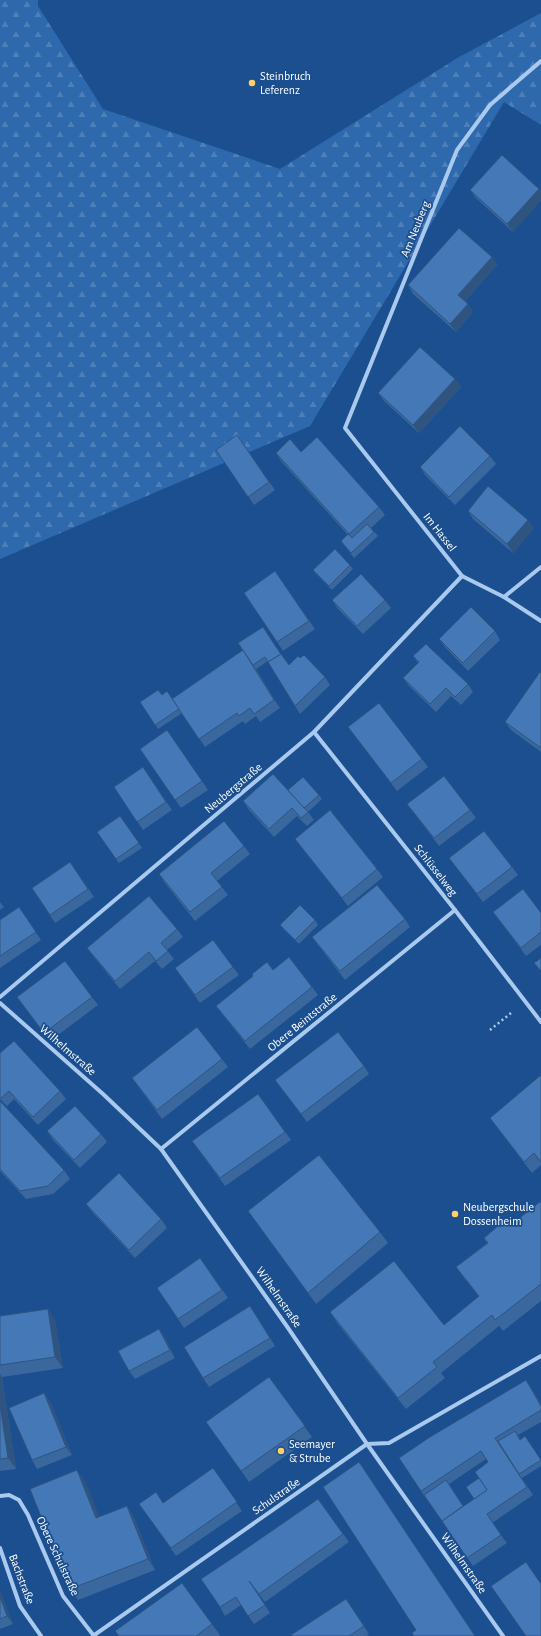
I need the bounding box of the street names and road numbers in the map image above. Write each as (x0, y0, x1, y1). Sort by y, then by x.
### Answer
street label: Am Neuberg (398, 199, 432, 259)
street label: Im Hassel (421, 510, 459, 554)
street label: Neubergstraße (202, 761, 264, 815)
street label: Schlüsselweg (412, 842, 460, 898)
street label: Obere Beintstraße (265, 991, 339, 1053)
street label: Wilhelmstraße (37, 1022, 99, 1078)
street label: Wilhelmstraße (254, 1265, 304, 1329)
street label: Schulstraße (250, 1475, 302, 1517)
street label: Obere Schulstraße (34, 1515, 82, 1597)
street label: Wilhelmstraße (439, 1531, 489, 1595)
street label: Bachstraße (7, 1552, 37, 1606)

